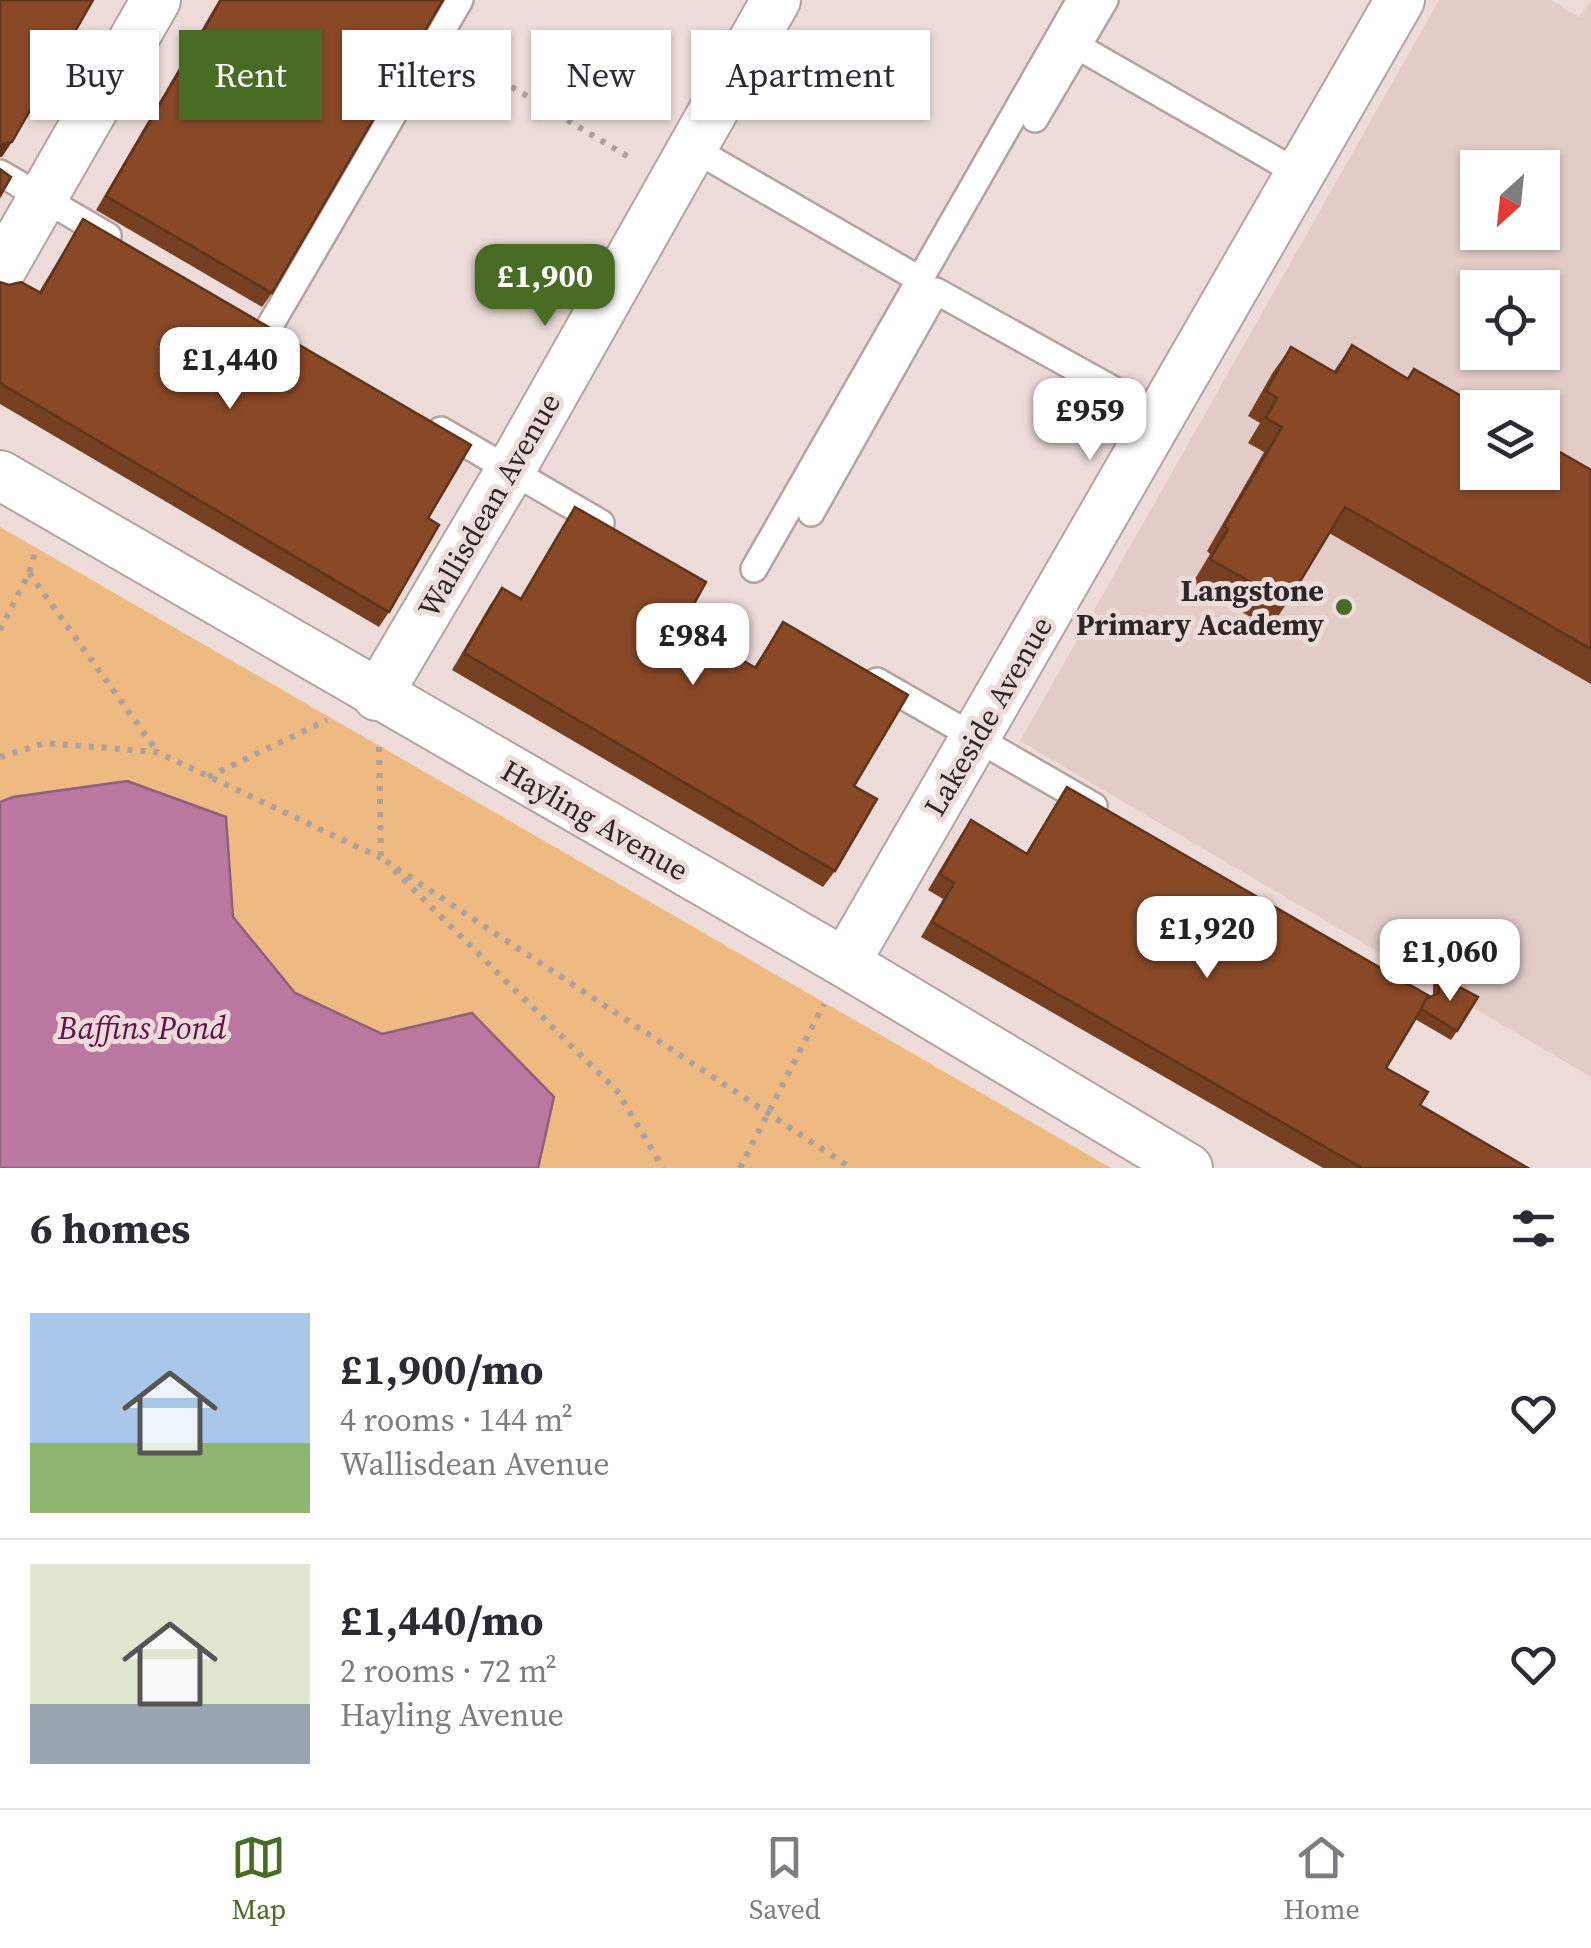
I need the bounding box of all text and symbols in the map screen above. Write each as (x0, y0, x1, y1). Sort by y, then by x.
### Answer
chip: Buy (30, 30, 159, 120)
chip: Rent (179, 30, 322, 120)
chip: Filters (342, 30, 511, 120)
chip: New (531, 30, 671, 120)
chip: Apartment (691, 30, 930, 120)
north arrow (1460, 150, 1560, 250)
map controls (1460, 150, 1560, 490)
pin: £1,900 (464, 244, 626, 329)
text: £1,900 (497, 254, 593, 298)
button: locate (1460, 270, 1560, 370)
pin: £1,440 (149, 327, 311, 412)
text: £1,440 (182, 337, 278, 381)
pin: £959 (1031, 378, 1149, 463)
street label: Wallisdean Avenue (408, 385, 570, 625)
text: £959 (1055, 388, 1125, 432)
button: layers (1460, 390, 1560, 490)
place label: Langstone Primary Academy (1076, 570, 1324, 645)
marker: Langstone Primary Academy (1333, 596, 1355, 618)
pin: £984 (634, 603, 752, 688)
street label: Lakeside Avenue (914, 609, 1062, 823)
text: £984 (658, 613, 728, 657)
street label: Hayling Avenue (494, 750, 696, 890)
pin: £1,920 (1126, 896, 1288, 981)
text: £1,920 (1159, 906, 1255, 950)
pin: £1,060 (1369, 919, 1531, 1004)
text: £1,060 (1402, 929, 1498, 973)
water label: Baffins Pond (57, 1006, 226, 1050)
text: 6 homes (30, 1199, 190, 1257)
icon: filters (1506, 1201, 1561, 1256)
text: £1,900/mo (340, 1340, 543, 1398)
icon: home (110, 1353, 230, 1473)
icon: heart (1506, 1386, 1561, 1441)
text: 4 rooms · 144 m² (340, 1398, 573, 1442)
text: Wallisdean Avenue (340, 1442, 610, 1486)
text: £1,440/mo (340, 1591, 543, 1649)
icon: home (110, 1604, 230, 1724)
icon: heart (1506, 1637, 1561, 1692)
text: 2 rooms · 72 m² (340, 1649, 557, 1693)
text: Hayling Avenue (340, 1693, 564, 1737)
tab: Map (231, 1830, 286, 1928)
tab: Saved (749, 1830, 821, 1928)
tab: Home (1283, 1830, 1360, 1928)

